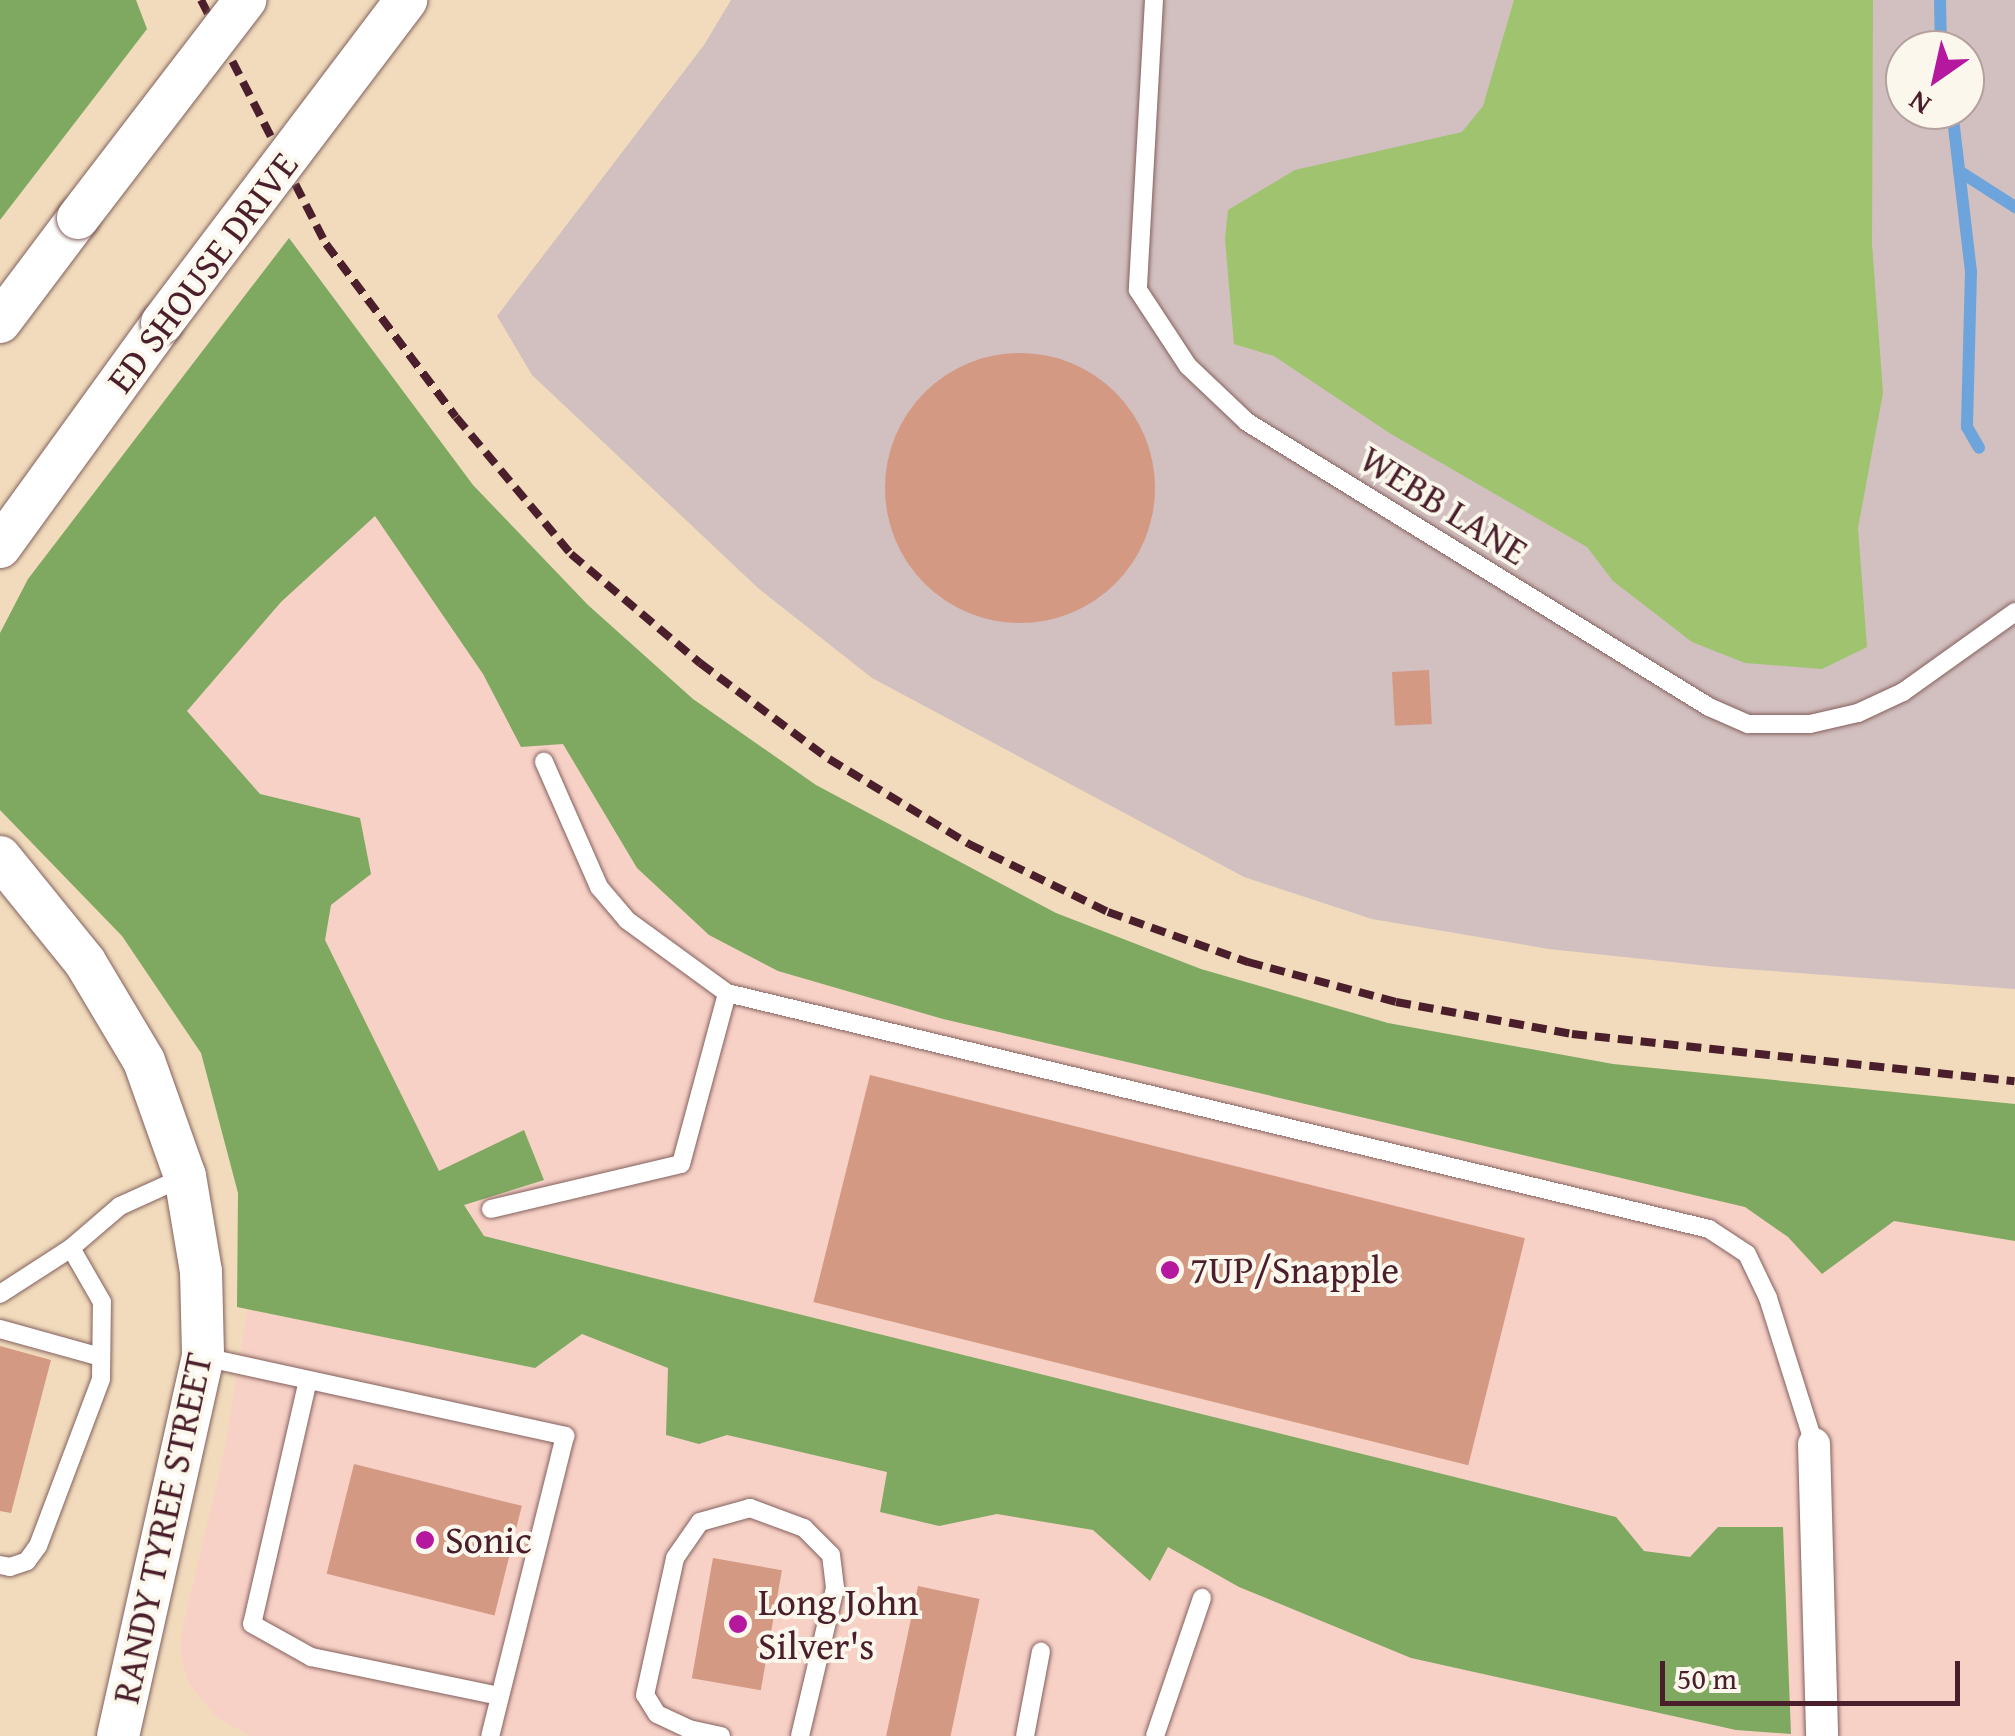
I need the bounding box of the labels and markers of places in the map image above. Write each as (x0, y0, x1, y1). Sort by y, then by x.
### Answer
place label: 7UP/Snapple (1190, 1247, 1399, 1293)
marker: 7UP/Snapple (1159, 1259, 1181, 1281)
place label: Sonic (445, 1517, 532, 1563)
marker: Sonic (414, 1529, 436, 1551)
place label: Long John Silver's (758, 1579, 919, 1668)
marker: Long John Silver's (727, 1613, 749, 1635)

